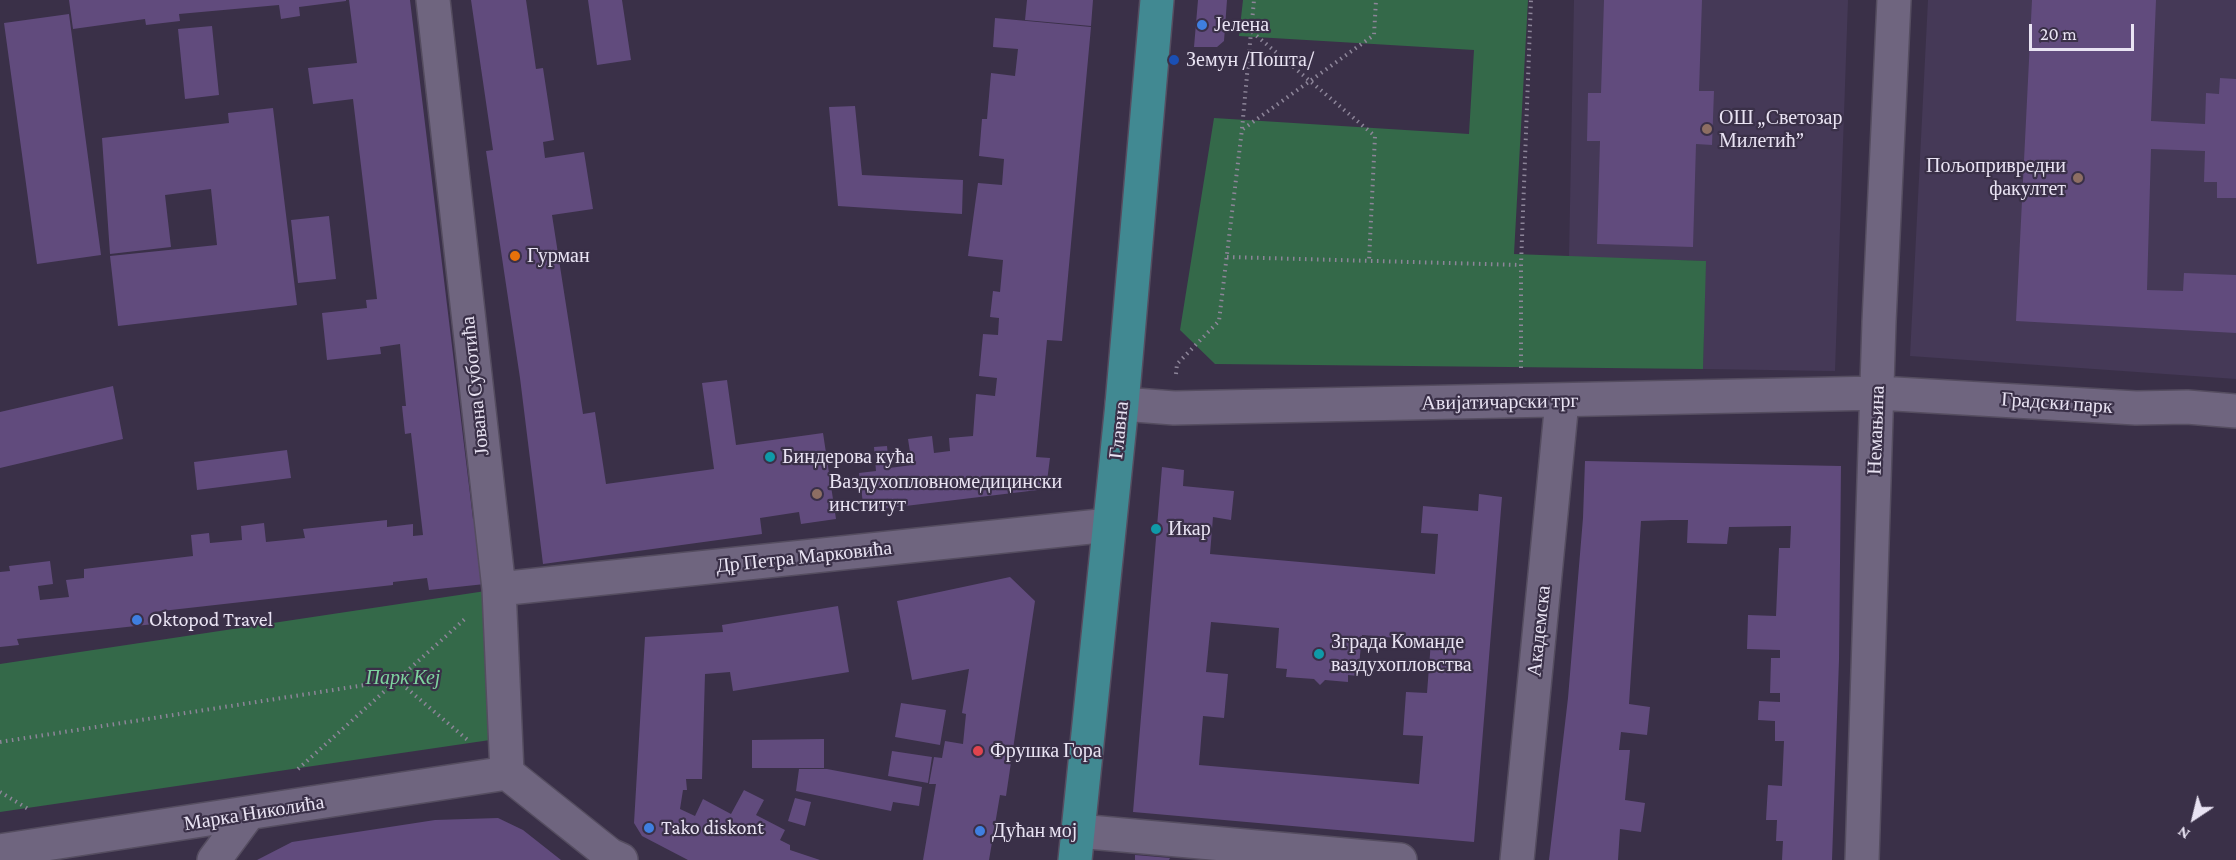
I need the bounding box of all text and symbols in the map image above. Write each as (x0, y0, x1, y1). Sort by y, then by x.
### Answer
scale bar (2032, 12, 2137, 50)
place label: Јелена (1214, 13, 1269, 37)
marker: Јелена (1195, 18, 1209, 32)
text: 20 m (2040, 24, 2077, 44)
place label: Земун /Пошта/ (1186, 48, 1314, 72)
marker: Земун /Пошта/ (1167, 53, 1181, 67)
place label: ОШ „Светозар Милетић” (1719, 106, 1842, 153)
marker: ОШ „Светозар Милетић” (1700, 122, 1714, 136)
place label: Пољопривредни факултет (1926, 154, 2066, 201)
marker: Пољопривредни факултет (2071, 171, 2085, 185)
place label: Гурман (527, 244, 590, 268)
marker: Гурман (508, 249, 522, 263)
street label: Јована Суботића (456, 315, 494, 457)
street label: Немањина (1862, 385, 1890, 475)
street label: Градски парк (2000, 387, 2114, 419)
street label: Авијатичарски трг (1421, 389, 1579, 415)
street label: Главна (1104, 400, 1134, 460)
place label: Биндерова кућа (782, 445, 914, 469)
marker: Биндерова кућа (763, 450, 777, 464)
place label: Ваздухопловномедицински институт (829, 470, 1062, 517)
marker: Ваздухопловномедицински институт (810, 487, 824, 501)
place label: Икар (1168, 517, 1211, 541)
marker: Икар (1149, 522, 1163, 536)
street label: Др Петра Марковића (715, 536, 893, 578)
street label: Академска (1522, 584, 1556, 678)
place label: Oktopod Travel (149, 608, 273, 632)
marker: Oktopod Travel (130, 613, 144, 627)
place label: Зграда Команде ваздухопловства (1331, 630, 1472, 677)
marker: Зграда Команде ваздухопловства (1312, 647, 1326, 661)
park label: Парк Кеј (366, 666, 440, 690)
place label: Фрушка Гора (990, 739, 1102, 763)
marker: Фрушка Гора (971, 744, 985, 758)
north arrow (2164, 788, 2224, 848)
street label: Марка Николића (182, 790, 326, 836)
place label: Tako diskont (661, 816, 764, 840)
place label: Дућан мој (992, 819, 1077, 843)
marker: Tako diskont (642, 821, 656, 835)
text: N (2174, 823, 2193, 843)
marker: Дућан мој (973, 824, 987, 838)

